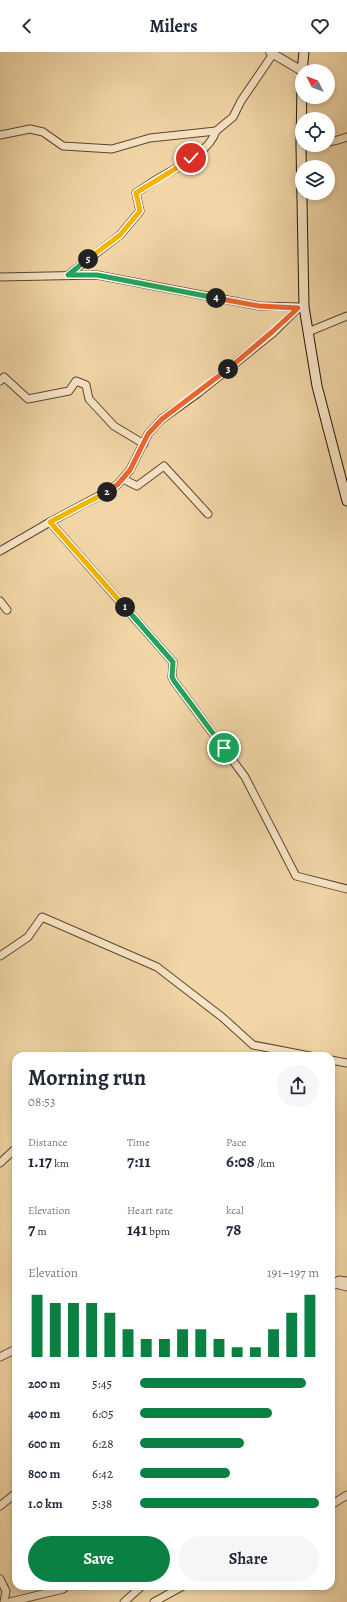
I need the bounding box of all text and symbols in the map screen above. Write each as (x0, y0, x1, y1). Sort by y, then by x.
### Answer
text: Milers (149, 14, 198, 38)
icon: back (16, 15, 38, 37)
icon: heart (309, 15, 331, 37)
north arrow (295, 64, 335, 104)
map controls (295, 64, 335, 200)
button: locate (295, 112, 335, 152)
pin (174, 141, 208, 175)
icon: check (180, 147, 202, 169)
button: layers (295, 160, 335, 200)
pin: 5 (78, 249, 98, 269)
text: 5 (86, 251, 90, 266)
pin: 4 (206, 288, 226, 308)
text: 4 (213, 290, 219, 305)
pin: 3 (218, 359, 238, 379)
text: 3 (226, 361, 230, 376)
pin: 2 (97, 482, 117, 502)
text: 2 (104, 484, 110, 499)
pin: 1 (115, 597, 135, 617)
text: 1 (123, 599, 127, 614)
pin (207, 731, 241, 765)
icon: arrive (213, 737, 235, 759)
text: Morning run (28, 1063, 146, 1093)
button: share (277, 1065, 319, 1107)
text: 08:53 (28, 1093, 55, 1110)
text: Distance (28, 1135, 67, 1150)
text: Time (127, 1135, 150, 1150)
text: Pace (226, 1135, 246, 1150)
text: 1.17 (28, 1150, 52, 1173)
text: 7:11 (127, 1150, 150, 1173)
text: 6:08 (226, 1150, 255, 1173)
text: km (52, 1156, 69, 1171)
text: /km (255, 1156, 275, 1171)
text: Elevation (28, 1203, 70, 1218)
text: Heart rate (127, 1203, 173, 1218)
text: kcal (226, 1203, 244, 1218)
text: 7 (28, 1218, 35, 1241)
text: 141 (127, 1218, 147, 1241)
text: 78 (226, 1218, 241, 1241)
text: m (35, 1224, 47, 1239)
text: bpm (147, 1224, 170, 1239)
text: Elevation (28, 1264, 78, 1281)
text: 191–197 m (267, 1264, 319, 1281)
text: 200 m (28, 1375, 61, 1392)
text: 5:45 (92, 1375, 112, 1392)
text: 400 m (28, 1405, 60, 1422)
text: 6:05 (92, 1405, 114, 1422)
text: 600 m (28, 1435, 60, 1452)
text: 6:28 (92, 1435, 114, 1452)
text: 800 m (28, 1465, 60, 1482)
text: 6:42 (92, 1465, 113, 1482)
text: 1.0 km (28, 1495, 63, 1512)
text: 5:38 (92, 1495, 112, 1512)
button: Save (28, 1536, 170, 1582)
button: Share (178, 1536, 319, 1582)

